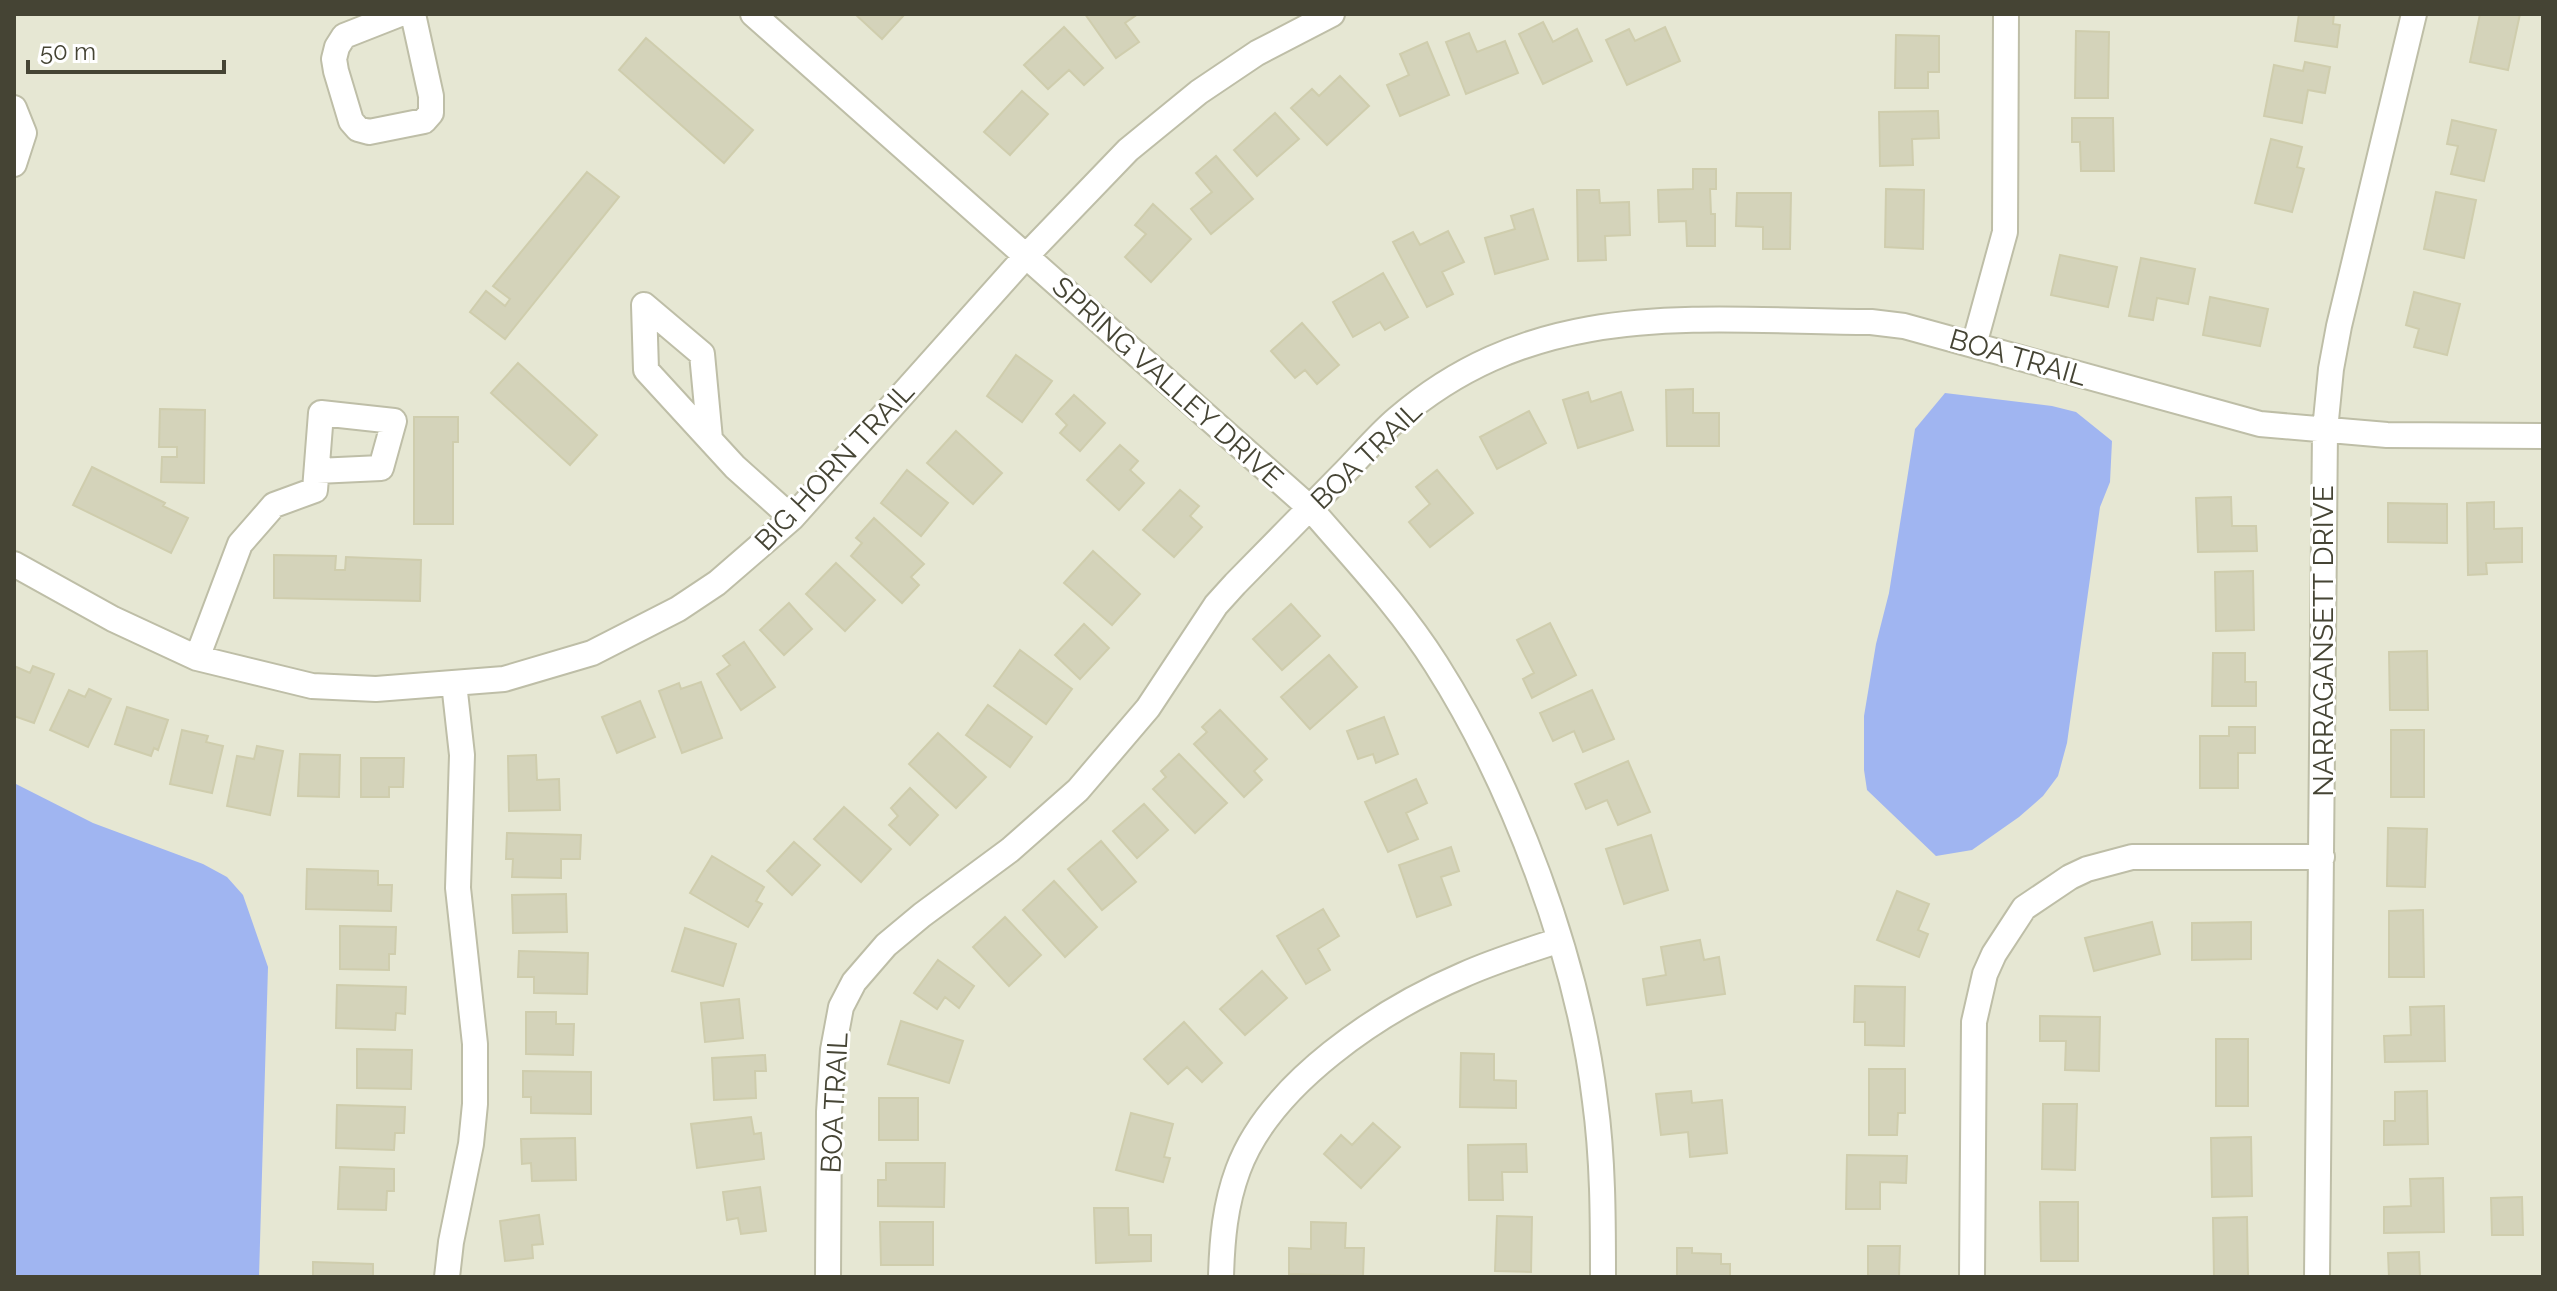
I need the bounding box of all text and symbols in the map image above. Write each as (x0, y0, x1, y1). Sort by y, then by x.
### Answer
scale bar (28, 24, 224, 74)
text: 50 m (40, 37, 96, 66)
street label: SPRING VALLEY DRIVE (1045, 270, 1290, 495)
street label: BOA TRAIL (1946, 322, 2090, 393)
street label: BIG HORN TRAIL (748, 375, 921, 557)
street label: BOA TRAIL (1304, 395, 1428, 516)
street label: NARRAGANSETT DRIVE (2307, 485, 2340, 797)
street label: BOA TRAIL (814, 1032, 855, 1174)

